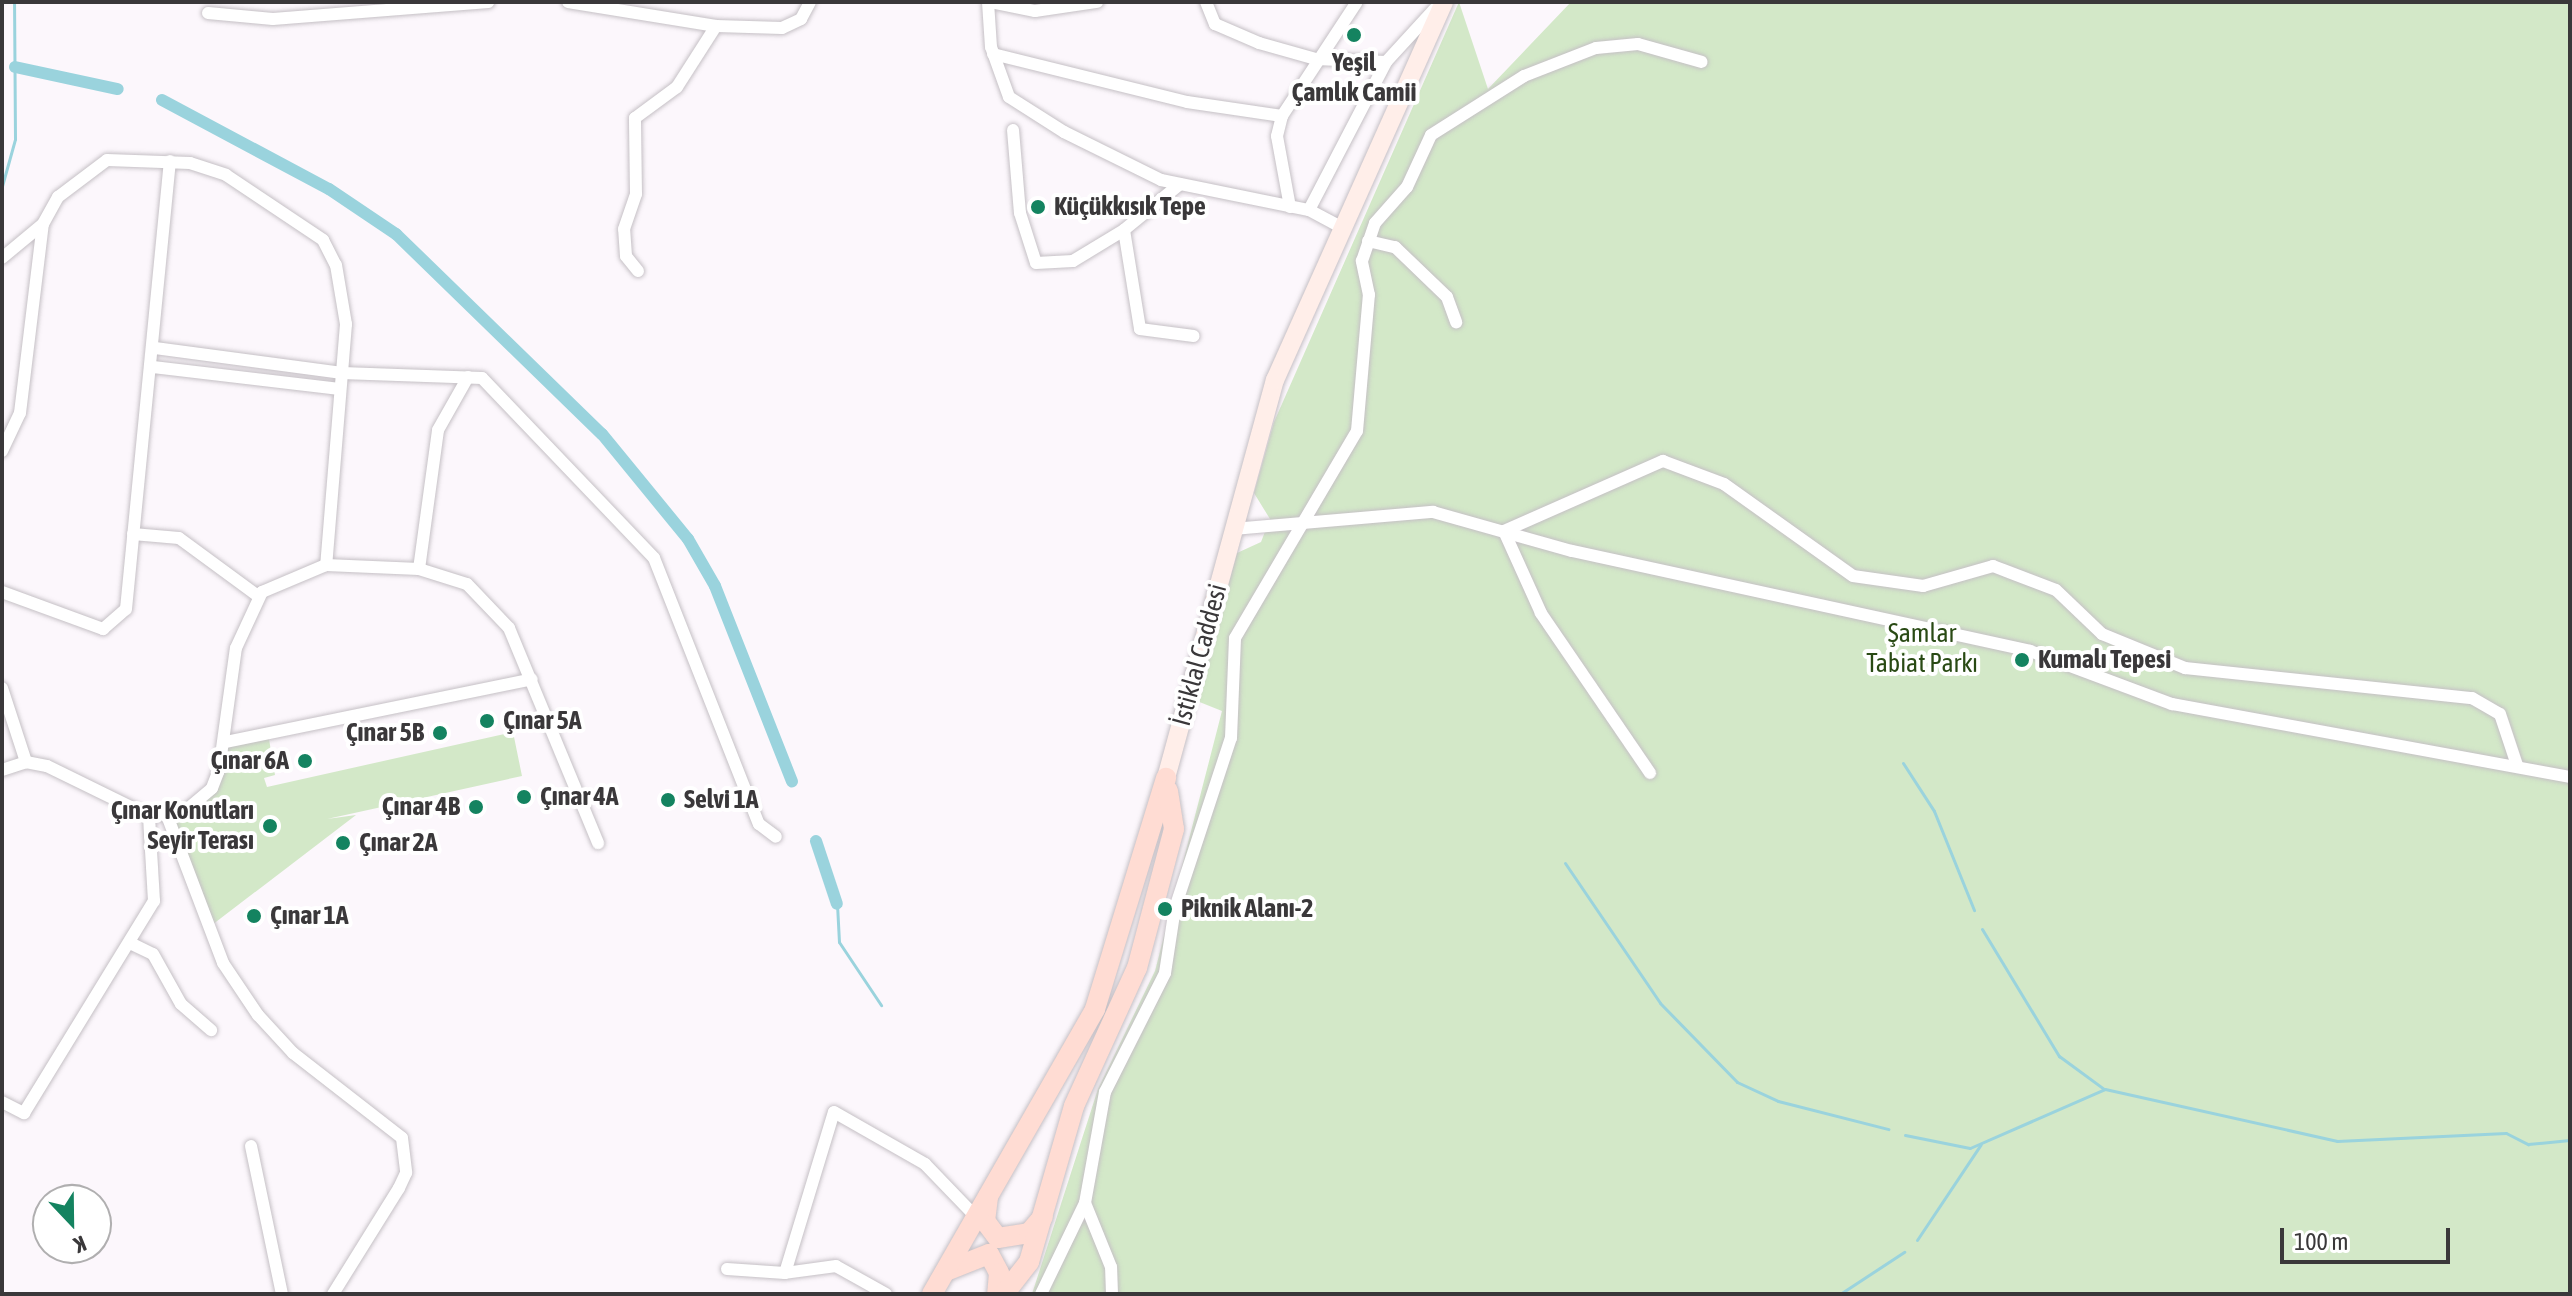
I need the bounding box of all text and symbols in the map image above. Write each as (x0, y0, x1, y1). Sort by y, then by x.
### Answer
marker: Yeşil Çamlık Camii (1345, 26, 1363, 44)
place label: Yeşil Çamlık Camii (1292, 47, 1416, 108)
place label: Küçükkısık Tepe (1054, 191, 1206, 223)
marker: Küçükkısık Tepe (1029, 198, 1047, 216)
street label: İstiklal Caddesi (1166, 581, 1234, 729)
park label: Şamlar Tabiat Parkı (1866, 618, 1978, 680)
place label: Kumalı Tepesi (2038, 644, 2171, 676)
marker: Kumalı Tepesi (2013, 651, 2031, 669)
place label: Çınar 5A (503, 705, 582, 737)
marker: Çınar 5A (478, 712, 496, 730)
place label: Çınar 5B (346, 717, 424, 749)
marker: Çınar 5B (431, 724, 449, 742)
place label: Çınar 6A (210, 745, 289, 777)
marker: Çınar 6A (296, 752, 314, 770)
place label: Çınar 4A (540, 781, 619, 813)
place label: Selvi 1A (684, 784, 759, 816)
marker: Çınar 4A (515, 788, 533, 806)
place label: Çınar 4B (382, 791, 460, 823)
marker: Selvi 1A (659, 791, 677, 809)
place label: Çınar Konutları Seyir Terası (111, 795, 254, 856)
marker: Çınar 4B (467, 798, 485, 816)
marker: Çınar Konutları Seyir Terası (261, 817, 279, 835)
place label: Çınar 2A (359, 827, 438, 859)
marker: Çınar 2A (334, 834, 352, 852)
place label: Piknik Alanı-2 (1181, 893, 1314, 925)
place label: Çınar 1A (270, 900, 349, 932)
marker: Piknik Alanı-2 (1156, 900, 1174, 918)
marker: Çınar 1A (245, 907, 263, 925)
north arrow (32, 1184, 112, 1264)
scale bar (2284, 1212, 2454, 1262)
text: 100 m (2294, 1228, 2348, 1255)
text: K (70, 1230, 90, 1258)

